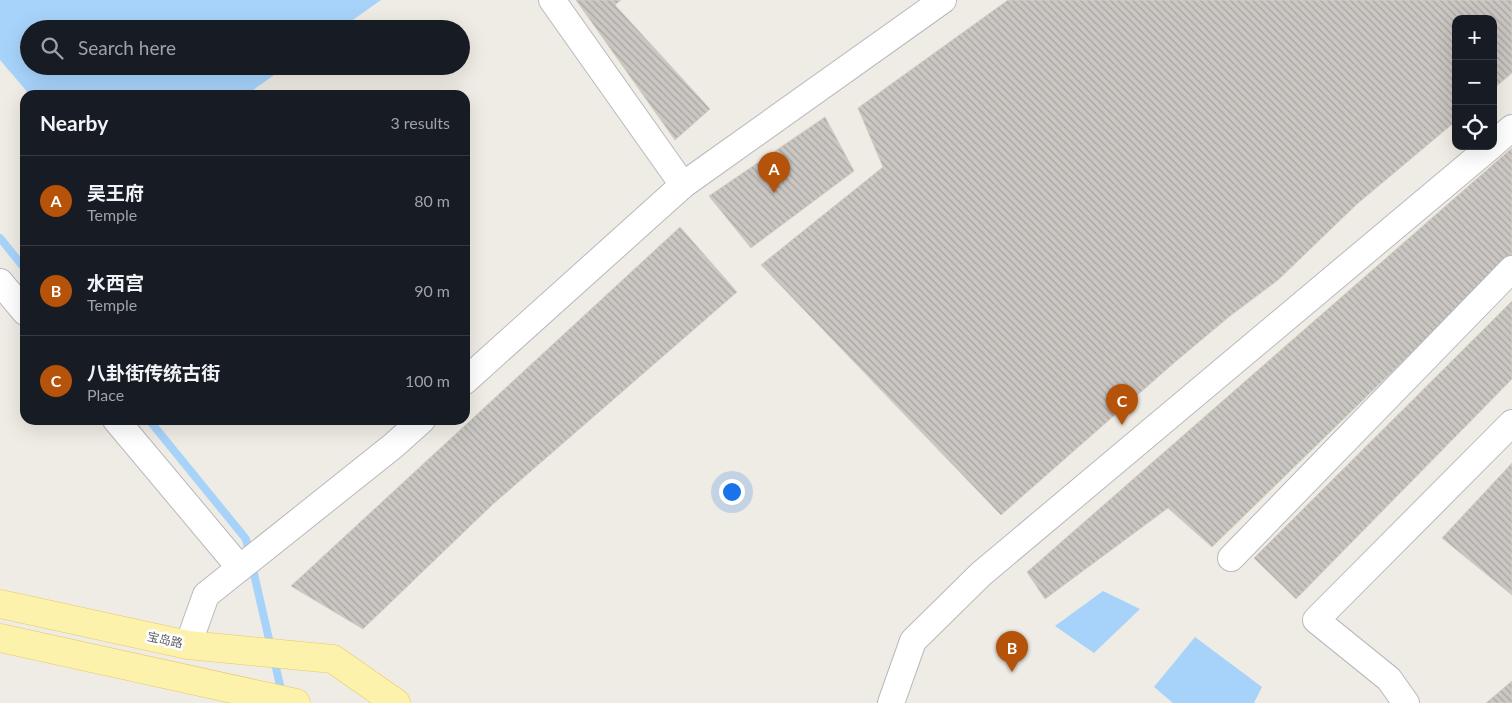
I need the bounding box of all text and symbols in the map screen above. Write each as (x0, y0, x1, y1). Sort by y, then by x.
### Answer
map controls (1452, 15, 1497, 150)
button: + (1452, 15, 1497, 60)
search box (20, 20, 470, 75)
icon: search (38, 34, 66, 62)
text: Search here (78, 36, 176, 59)
button: − (1452, 60, 1497, 105)
button: locate (1452, 105, 1497, 150)
text: Nearby (40, 110, 108, 135)
text: 3 results (390, 113, 450, 132)
pin: A (758, 152, 790, 193)
text: 吴王府 (87, 181, 144, 204)
text: A (50, 191, 62, 210)
text: 80 m (414, 191, 450, 210)
text: Temple (87, 205, 137, 224)
text: 水西宫 (87, 271, 144, 294)
text: B (51, 281, 61, 300)
text: 90 m (414, 281, 450, 300)
text: Temple (87, 295, 137, 314)
text: 八卦街传统古街 (87, 361, 220, 384)
text: C (51, 371, 61, 390)
text: 100 m (405, 371, 450, 390)
pin: C (1106, 384, 1138, 425)
text: Place (87, 385, 124, 404)
your location (719, 479, 745, 505)
street label: 宝岛路 (146, 628, 184, 651)
pin: B (996, 631, 1028, 672)

